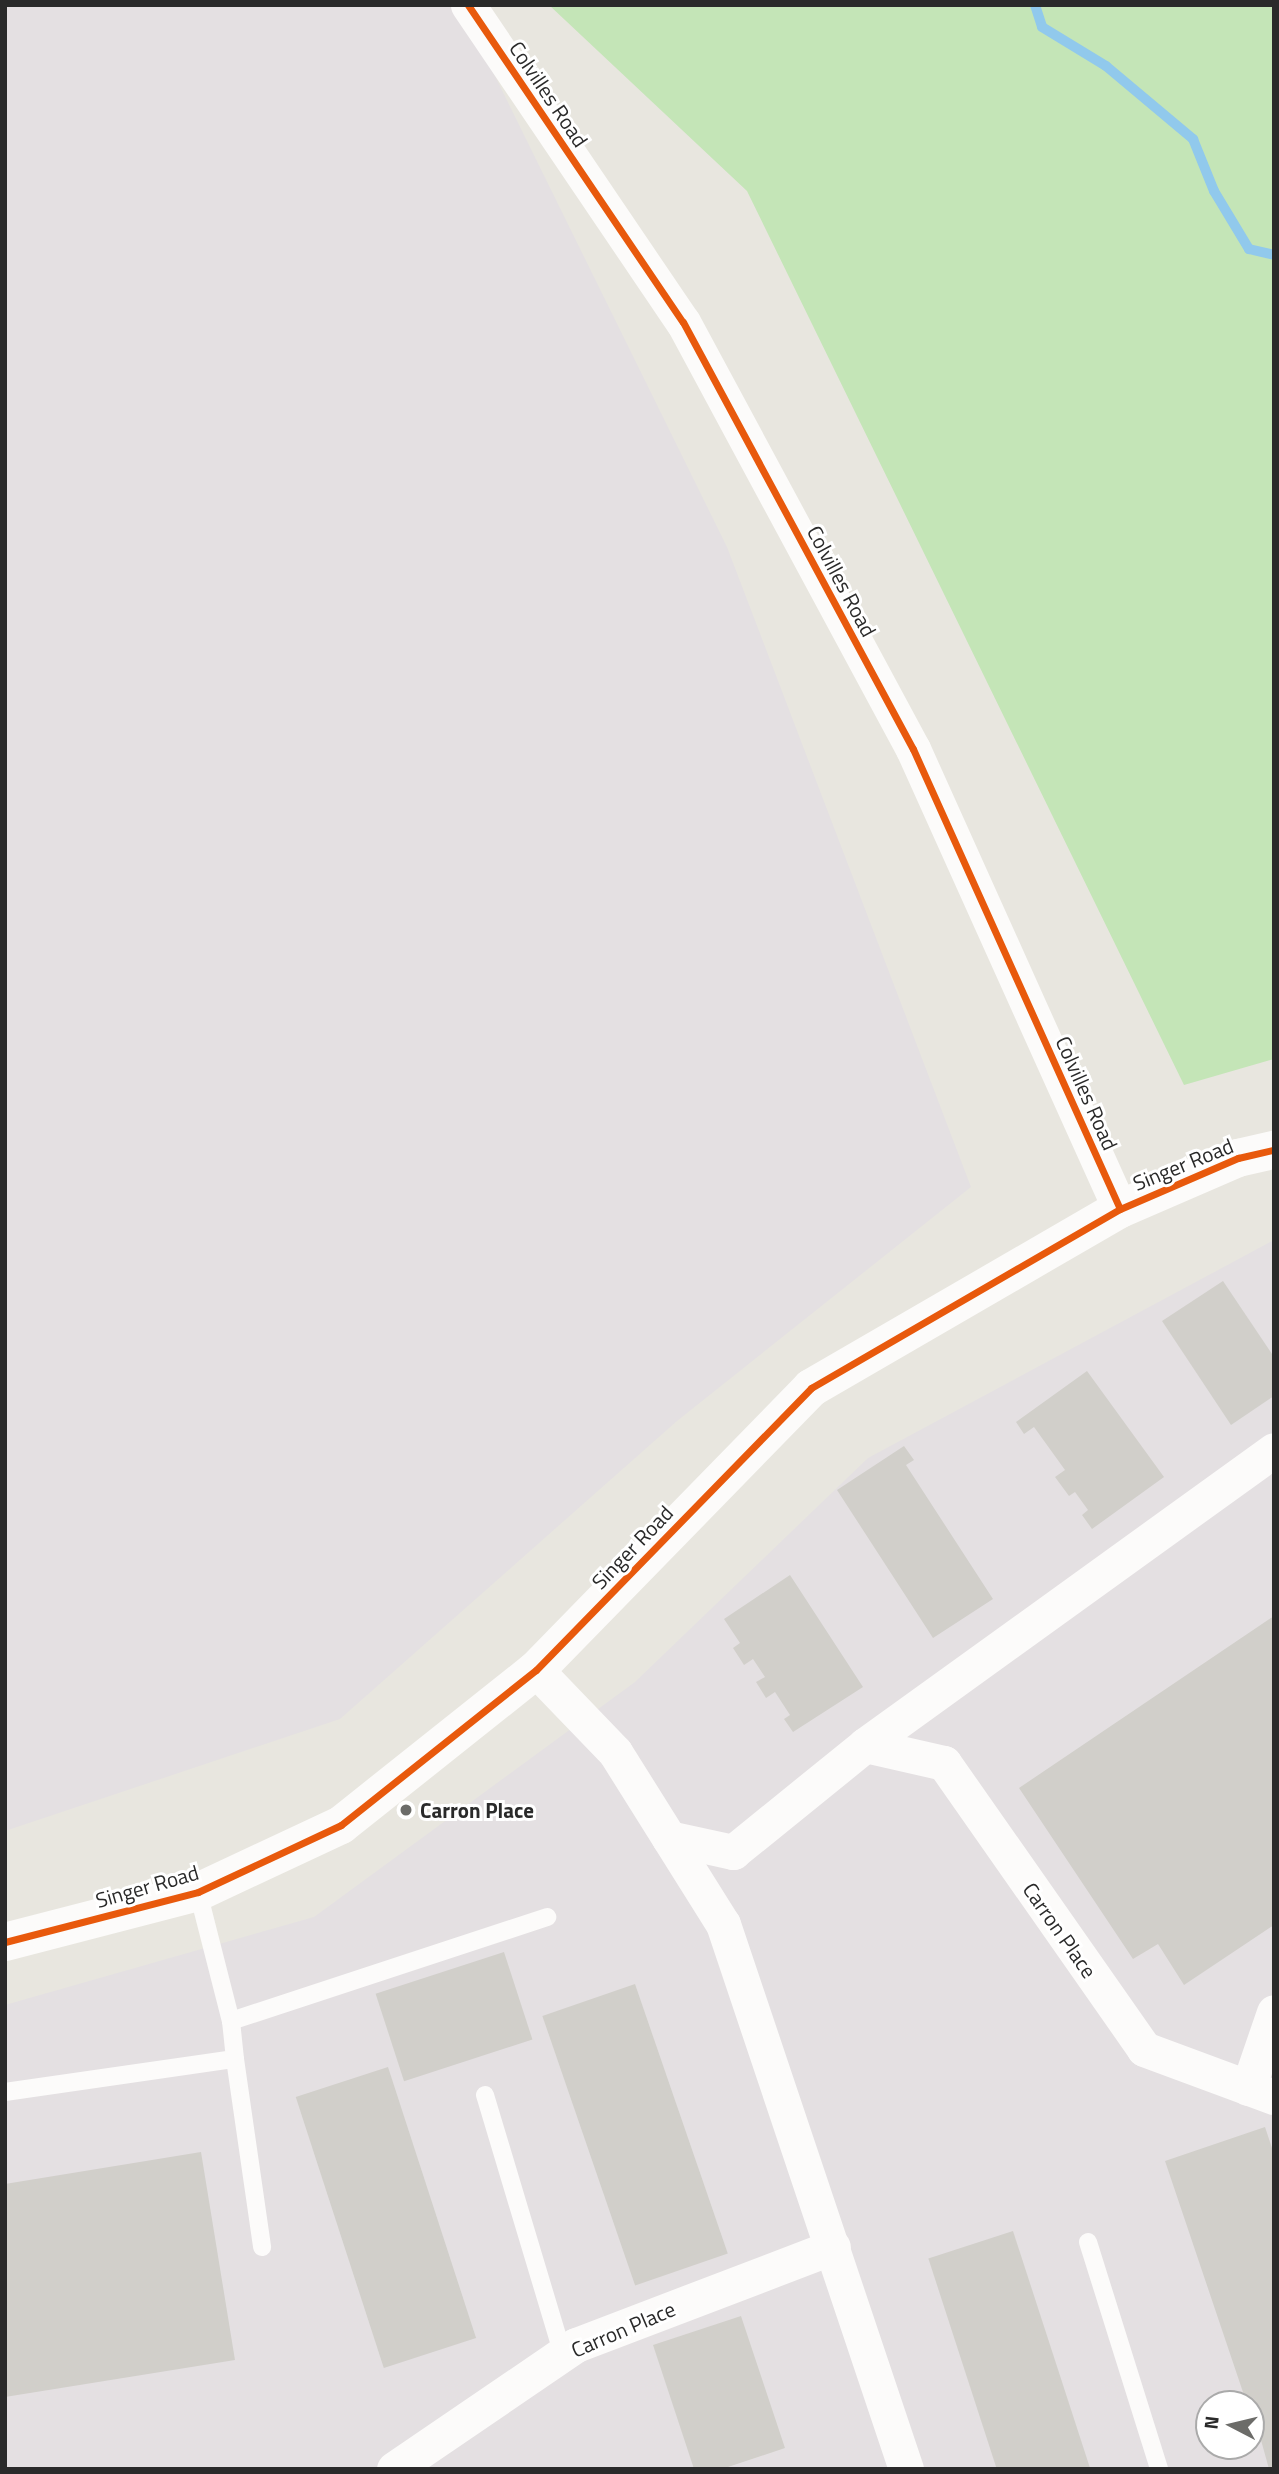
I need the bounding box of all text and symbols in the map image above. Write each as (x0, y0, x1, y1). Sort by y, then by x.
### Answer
street label: Colvilles Road (504, 36, 594, 152)
street label: Colvilles Road (802, 521, 882, 641)
street label: Colvilles Road (1051, 1032, 1123, 1154)
street label: Singer Road (1129, 1132, 1237, 1196)
street label: Singer Road (586, 1500, 678, 1594)
place label: Carron Place (420, 1797, 534, 1823)
marker: Carron Place (398, 1802, 414, 1818)
street label: Singer Road (93, 1859, 201, 1913)
street label: Carron Place (1018, 1877, 1102, 1983)
street label: Carron Place (567, 2296, 679, 2362)
north arrow (1195, 2390, 1265, 2460)
text: N (1195, 2414, 1226, 2431)

